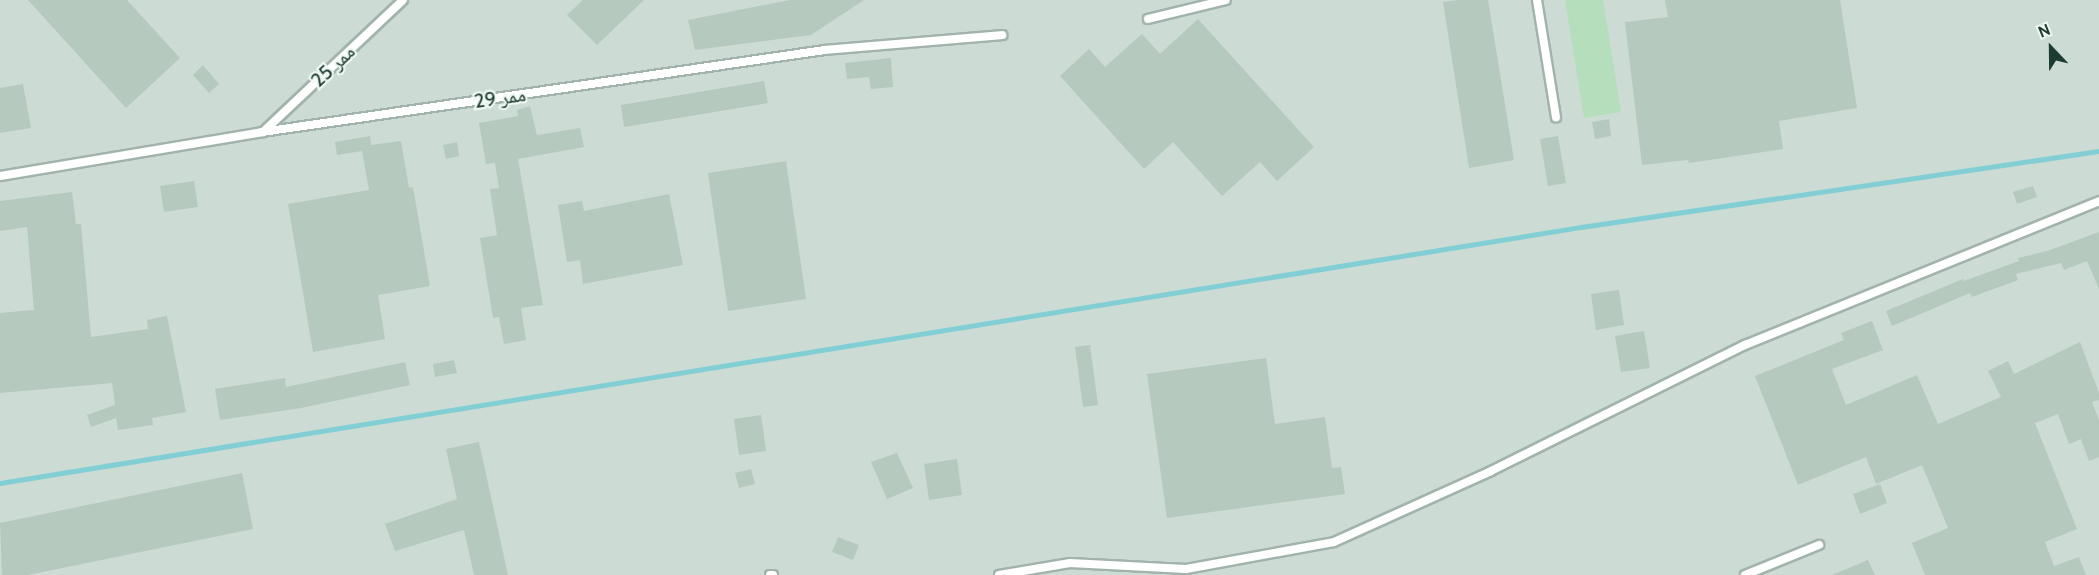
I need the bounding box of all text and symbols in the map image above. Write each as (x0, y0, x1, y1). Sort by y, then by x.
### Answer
north arrow (2021, 18, 2081, 78)
text: N (2035, 20, 2053, 42)
street label: ممر 25 (306, 40, 360, 92)
street label: ممر 29 (473, 83, 527, 113)

